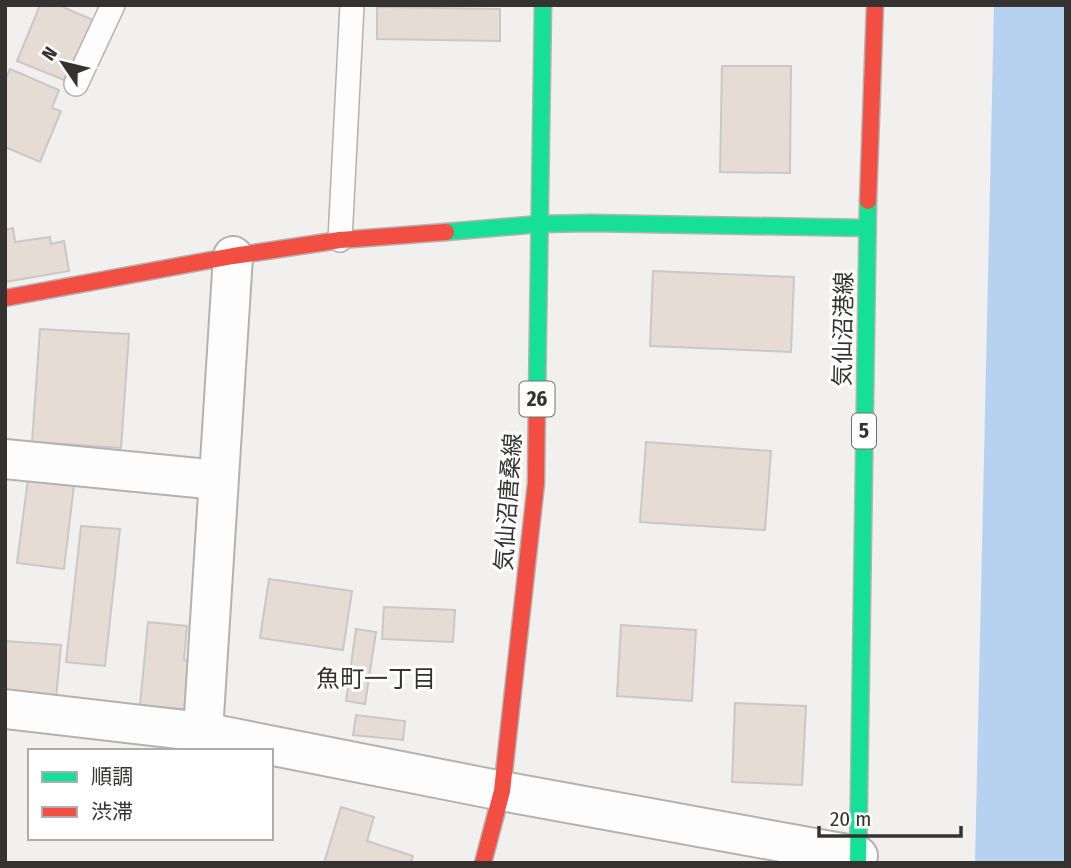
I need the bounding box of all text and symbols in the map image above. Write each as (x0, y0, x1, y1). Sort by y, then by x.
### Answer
north arrow (28, 28, 98, 98)
text: N (37, 42, 62, 65)
street label: 気仙沼港線 (828, 271, 858, 387)
road number: 26 (520, 382, 554, 416)
road number: 5 (852, 414, 876, 448)
street label: 気仙沼唐桑線 (489, 432, 527, 572)
district label: 魚町一丁目 (316, 665, 436, 693)
legend (28, 749, 273, 840)
text: 順調 (91, 764, 133, 790)
scale bar (819, 794, 961, 838)
text: 渋滞 (91, 799, 133, 825)
text: 20 m (830, 806, 871, 832)

